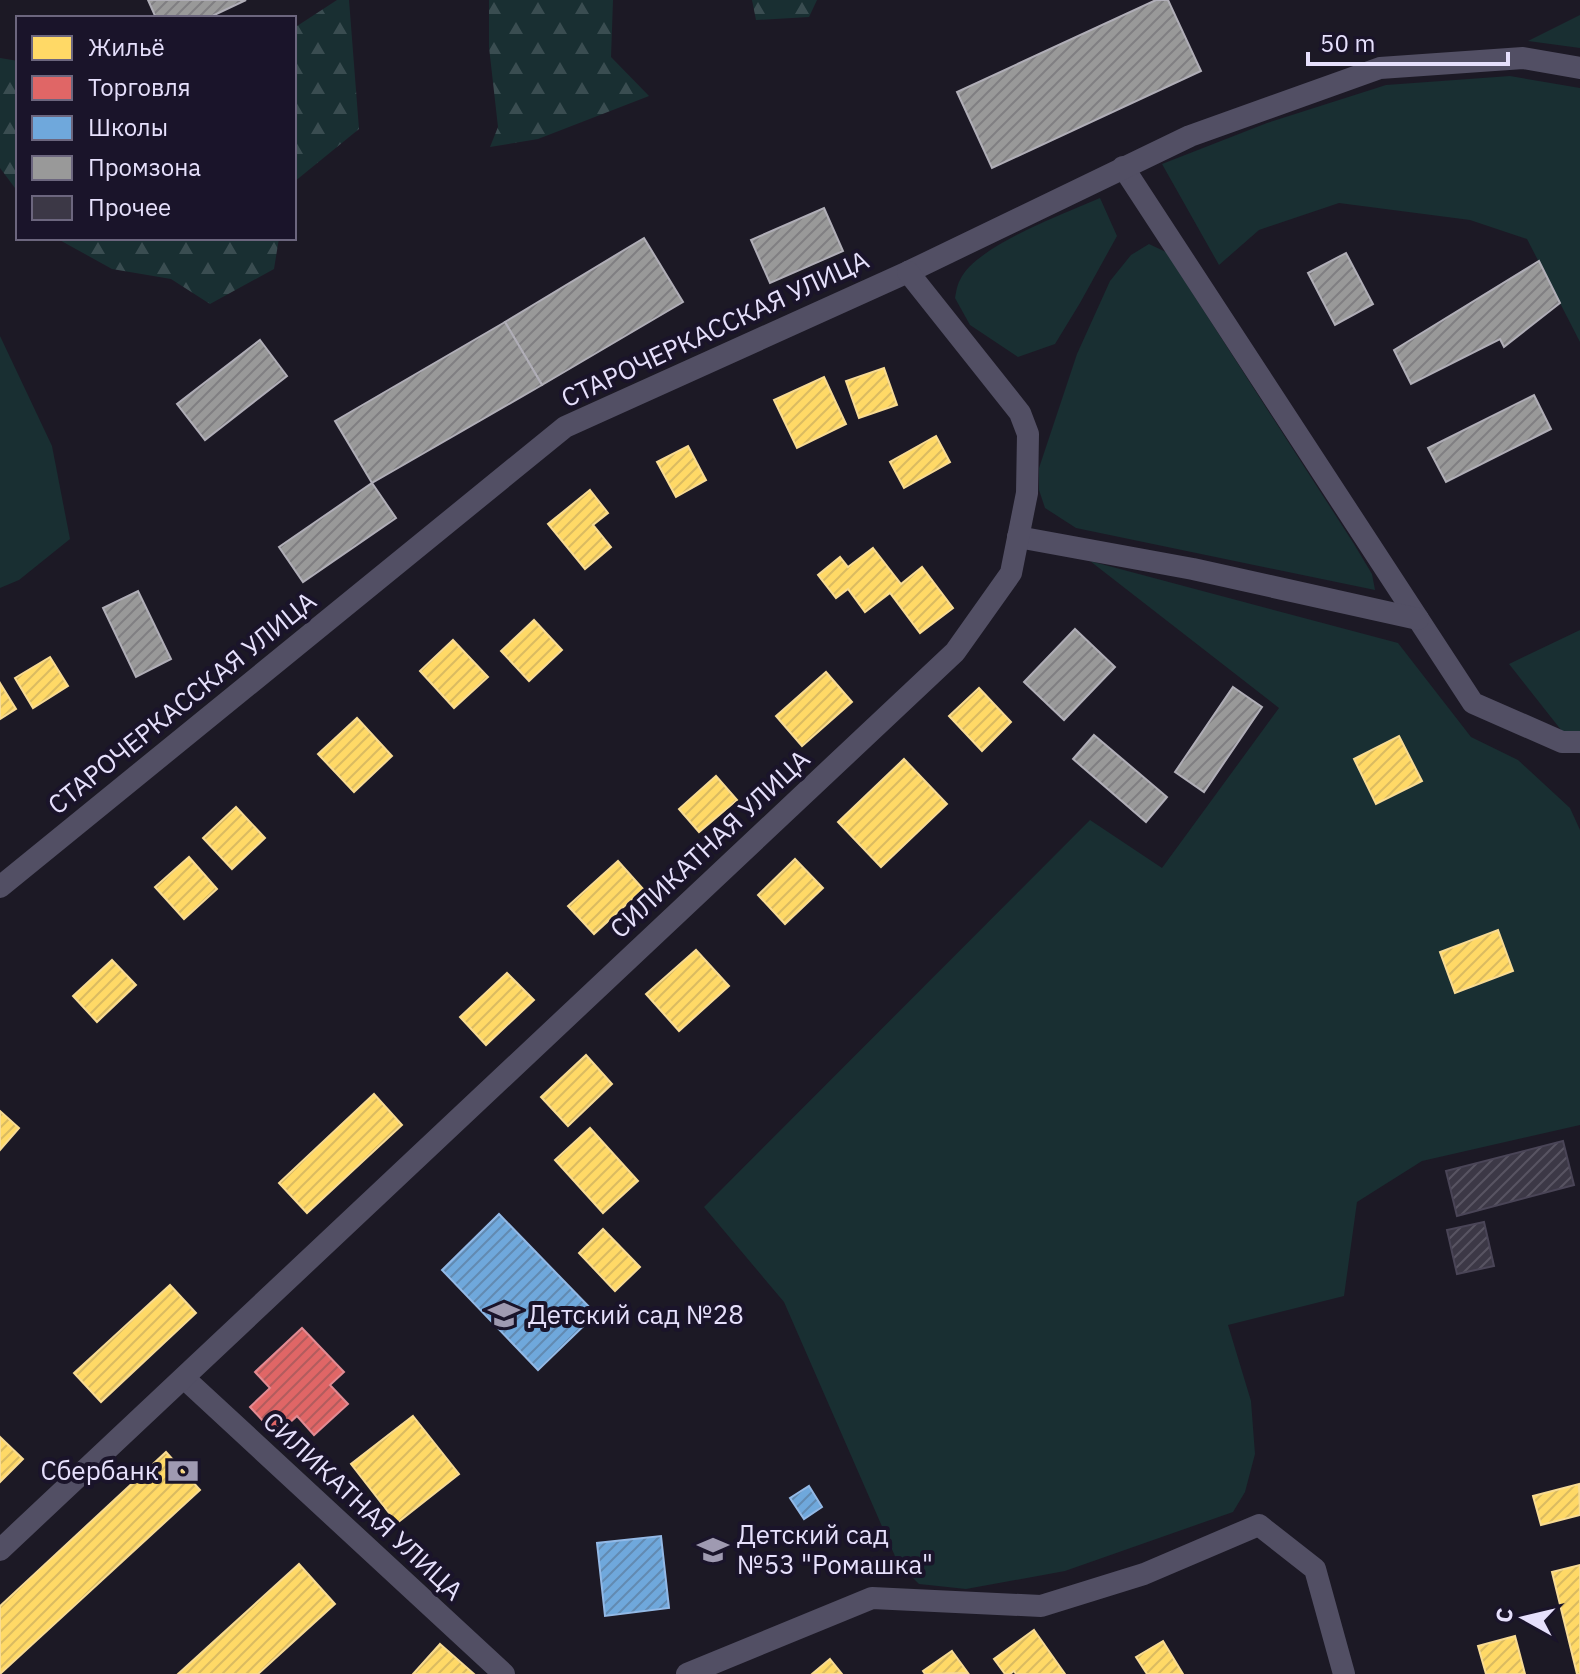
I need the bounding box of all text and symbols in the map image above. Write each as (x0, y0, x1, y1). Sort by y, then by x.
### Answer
legend (16, 16, 296, 240)
scale bar (1308, 16, 1508, 66)
text: 50 m (1320, 27, 1375, 59)
text: Жильё (88, 31, 165, 63)
text: Торговля (88, 71, 191, 103)
text: Школы (88, 111, 168, 143)
text: Промзона (88, 151, 201, 183)
text: Прочее (88, 191, 171, 223)
street label: СТАРОЧЕРКАССКАЯ УЛИЦА (555, 242, 874, 414)
street label: СТАРОЧЕРКАССКАЯ УЛИЦА (40, 583, 323, 821)
street label: СИЛИКАТНАЯ УЛИЦА (602, 741, 817, 945)
place label: Детский сад №28 (528, 1297, 744, 1331)
school or university icon: Детский сад №28 (487, 1298, 521, 1332)
street label: СИЛИКАТНАЯ УЛИЦА (256, 1404, 471, 1607)
place label: Сбербанк (41, 1453, 159, 1487)
bank icon: Сбербанк (166, 1454, 200, 1488)
place label: Детский сад №53 "Ромашка" (737, 1517, 933, 1581)
school or university icon: Детский сад №53 "Ромашка" (696, 1533, 730, 1567)
north arrow (1484, 1578, 1564, 1658)
text: С (1488, 1606, 1519, 1624)

